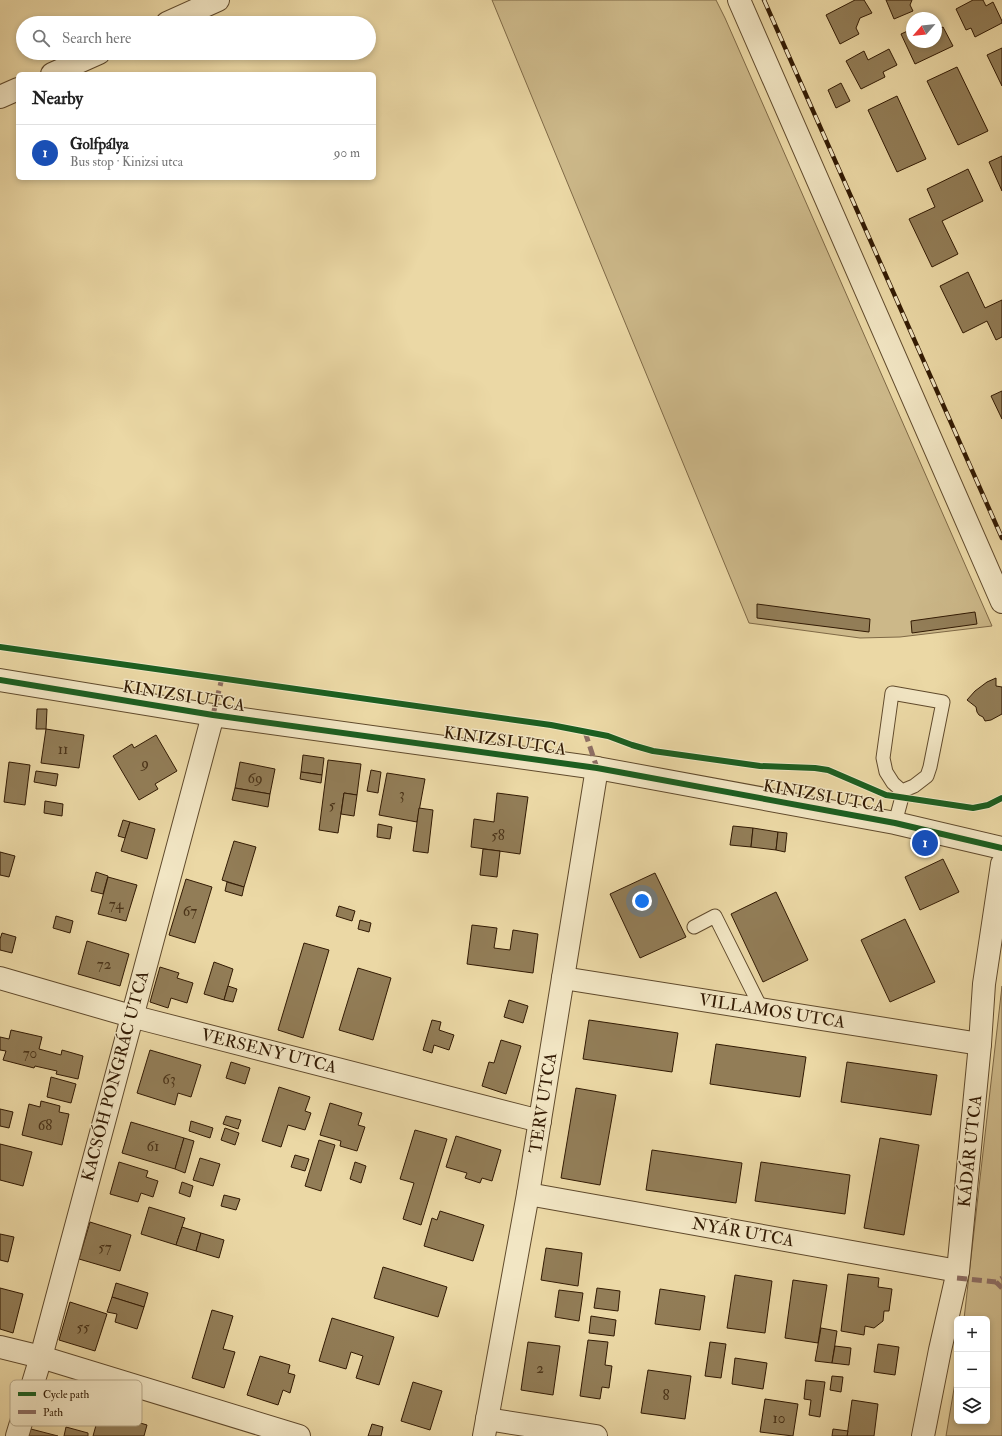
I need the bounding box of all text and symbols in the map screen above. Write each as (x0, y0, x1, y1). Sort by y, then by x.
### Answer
north arrow (906, 12, 942, 48)
search box (16, 16, 376, 60)
icon: search (30, 27, 52, 49)
text: Search here (62, 29, 131, 48)
text: Nearby (32, 88, 83, 109)
text: Golfpálya (70, 135, 129, 154)
text: 1 (43, 145, 47, 161)
text: 90 m (334, 145, 360, 161)
text: Bus stop · Kinizsi utca (70, 154, 183, 170)
street label: KINIZSI UTCA (121, 676, 247, 716)
street label: KINIZSI UTCA (442, 722, 568, 760)
house number: 11 (58, 740, 68, 759)
house number: 9 (140, 754, 149, 773)
house number: 69 (247, 769, 263, 788)
street label: KINIZSI UTCA (761, 775, 887, 817)
house number: 3 (399, 785, 405, 804)
house number: 5 (329, 796, 336, 815)
house number: 58 (491, 826, 505, 845)
pin: 1 (912, 828, 938, 858)
your location (632, 891, 652, 911)
house number: 74 (109, 895, 124, 914)
house number: 67 (183, 902, 197, 921)
house number: 72 (97, 955, 112, 974)
street label: KACSÓH PONGRÁC UTCA (76, 968, 153, 1184)
street label: VILLAMOS UTCA (697, 989, 847, 1033)
street label: VERSENY UTCA (199, 1024, 339, 1078)
house number: 70 (23, 1044, 37, 1063)
street label: TERV UTCA (525, 1051, 561, 1155)
house number: 63 (162, 1070, 176, 1089)
street label: KÁDÁR UTCA (953, 1093, 986, 1208)
house number: 68 (38, 1116, 52, 1135)
house number: 61 (147, 1137, 159, 1156)
street label: NYÁR UTCA (690, 1212, 796, 1251)
house number: 57 (98, 1238, 112, 1257)
map controls (954, 1316, 990, 1424)
button: + (954, 1316, 990, 1352)
house number: 55 (76, 1318, 90, 1337)
button: − (954, 1352, 990, 1388)
house number: 2 (536, 1359, 544, 1378)
legend (10, 1380, 142, 1426)
house number: 8 (662, 1386, 670, 1405)
text: Cycle path (43, 1388, 89, 1402)
button: layers (954, 1388, 990, 1424)
text: Path (43, 1406, 63, 1419)
house number: 10 (773, 1409, 785, 1428)

